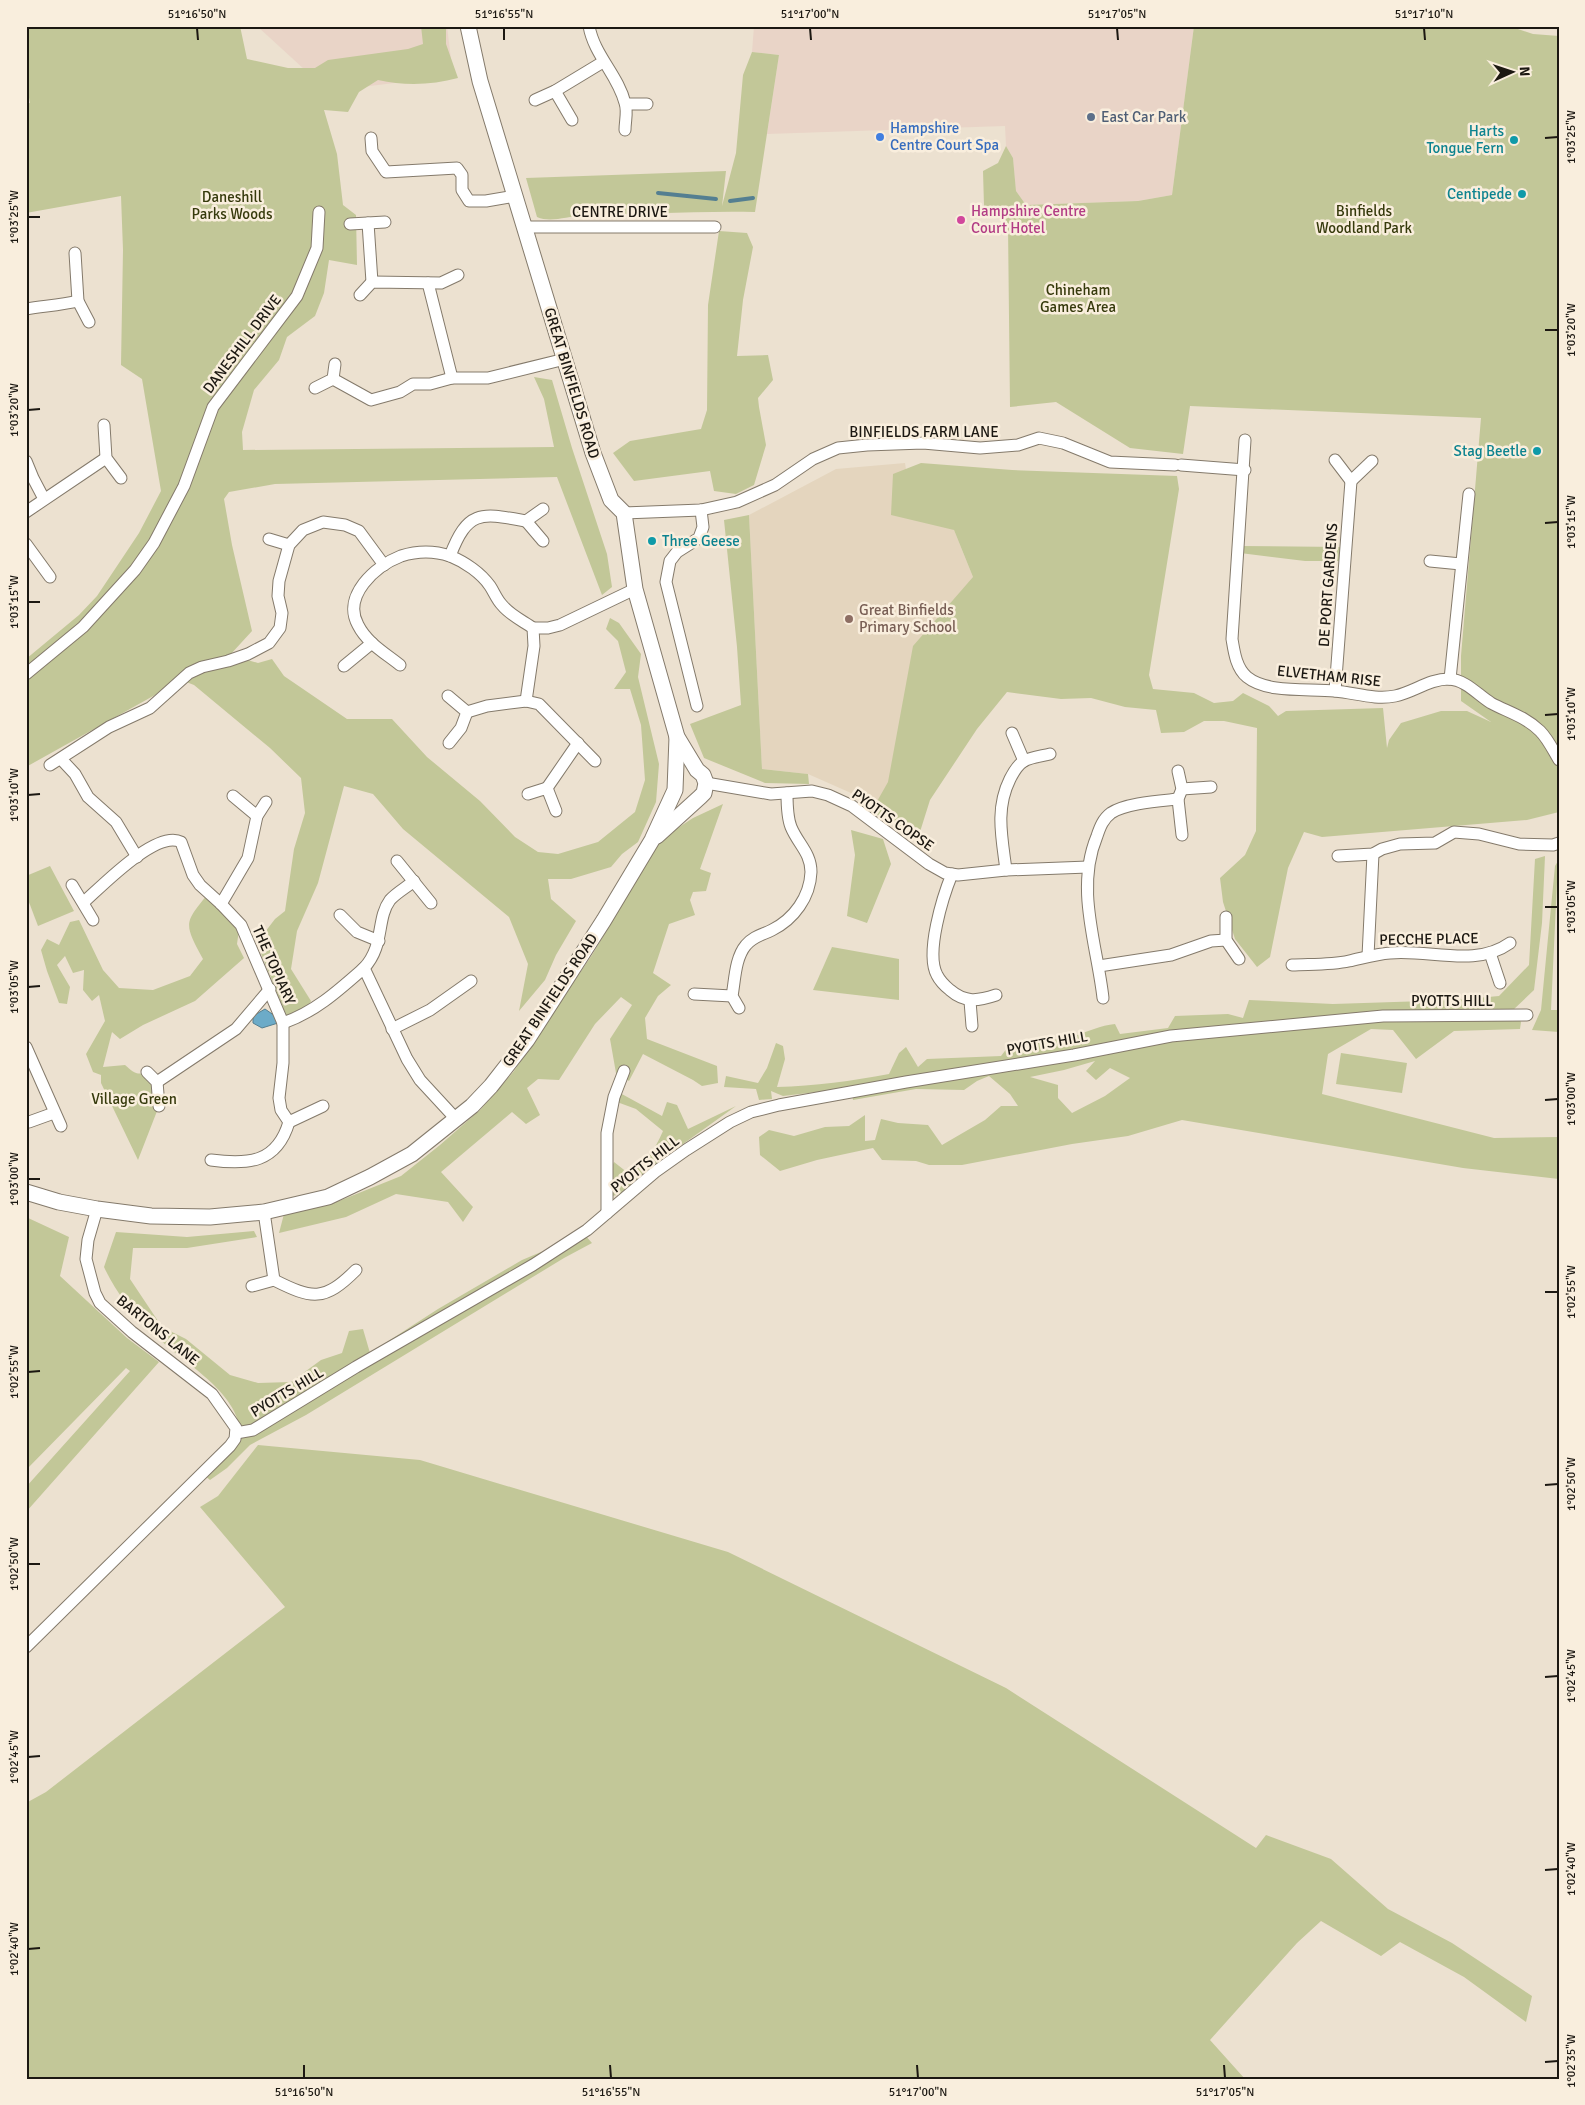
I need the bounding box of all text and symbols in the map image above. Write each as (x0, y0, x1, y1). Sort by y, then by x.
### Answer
text: 51°16'50"N (168, 7, 226, 22)
text: 51°16'55"N (475, 7, 533, 22)
text: 51°17'00"N (781, 7, 839, 22)
text: 51°17'05"N (1088, 7, 1146, 22)
text: 51°17'10"N (1395, 7, 1453, 22)
north arrow (1488, 48, 1538, 98)
text: N (1516, 66, 1533, 77)
place label: East Car Park (1101, 108, 1187, 126)
text: 1°03'25"W (1564, 110, 1579, 164)
marker: East Car Park (1085, 111, 1097, 123)
place label: Hampshire Centre Court Spa (890, 119, 999, 154)
place label: Harts Tongue Fern (1426, 122, 1504, 157)
marker: Hampshire Centre Court Spa (874, 131, 886, 143)
marker: Harts Tongue Fern (1508, 134, 1520, 146)
place label: Centipede (1447, 185, 1512, 203)
park label: Daneshill Parks Woods (192, 188, 273, 223)
marker: Centipede (1516, 188, 1528, 200)
text: 1°03'25"W (7, 190, 22, 244)
place label: Hampshire Centre Court Hotel (971, 202, 1086, 237)
park label: Binfields Woodland Park (1316, 202, 1412, 237)
street label: CENTRE DRIVE (572, 203, 668, 221)
marker: Hampshire Centre Court Hotel (955, 214, 967, 226)
park label: Chineham Games Area (1040, 281, 1116, 316)
street label: DANESHILL DRIVE (199, 291, 285, 397)
text: 1°03'20"W (1564, 303, 1579, 357)
street label: GREAT BINFIELDS ROAD (540, 305, 604, 461)
text: 1°03'20"W (7, 383, 22, 437)
street label: BINFIELDS FARM LANE (849, 423, 999, 441)
place label: Stag Beetle (1454, 442, 1527, 460)
marker: Stag Beetle (1531, 445, 1543, 457)
text: 1°03'15"W (1564, 495, 1579, 549)
street label: DE PORT GARDENS (1315, 523, 1341, 647)
place label: Three Geese (662, 532, 740, 550)
marker: Three Geese (646, 535, 658, 547)
text: 1°03'15"W (7, 575, 22, 629)
place label: Great Binfields Primary School (859, 601, 956, 636)
marker: Great Binfields Primary School (843, 613, 855, 625)
street label: ELVETHAM RISE (1276, 662, 1382, 690)
text: 1°03'10"W (1564, 687, 1579, 741)
text: 1°03'10"W (7, 768, 22, 822)
street label: PYOTTS COPSE (848, 785, 938, 855)
text: 1°03'05"W (1564, 880, 1579, 934)
street label: THE TOPIARY (249, 923, 300, 1008)
street label: PECCHE PLACE (1379, 929, 1479, 949)
street label: GREAT BINFIELDS ROAD (499, 930, 601, 1070)
text: 1°03'05"W (7, 960, 22, 1014)
street label: PYOTTS HILL (1411, 992, 1493, 1010)
street label: PYOTTS HILL (1005, 1027, 1089, 1059)
text: 1°03'00"W (1564, 1072, 1579, 1126)
park label: Village Green (91, 1090, 177, 1108)
street label: PYOTTS HILL (607, 1131, 683, 1196)
text: 1°03'00"W (7, 1152, 22, 1206)
text: 1°02'55"W (1564, 1265, 1579, 1319)
street label: BARTONS LANE (113, 1291, 203, 1369)
text: 1°02'55"W (7, 1345, 22, 1399)
street label: PYOTTS HILL (247, 1363, 327, 1421)
text: 1°02'50"W (1564, 1457, 1579, 1511)
text: 1°02'50"W (7, 1537, 22, 1591)
text: 1°02'45"W (1564, 1649, 1579, 1703)
text: 1°02'45"W (7, 1730, 22, 1784)
text: 1°02'40"W (1564, 1842, 1579, 1896)
text: 1°02'40"W (7, 1922, 22, 1976)
text: 1°02'35"W (1564, 2034, 1579, 2088)
text: 51°16'50"N (275, 2085, 333, 2100)
text: 51°16'55"N (582, 2085, 640, 2100)
text: 51°17'00"N (889, 2085, 947, 2100)
text: 51°17'05"N (1196, 2085, 1254, 2100)

